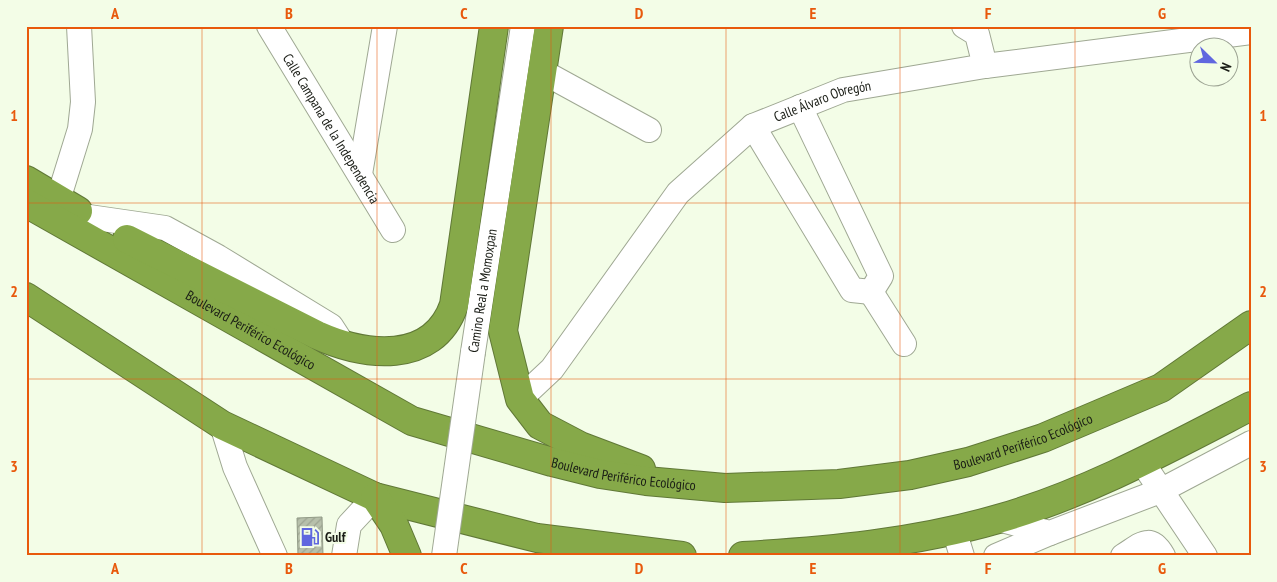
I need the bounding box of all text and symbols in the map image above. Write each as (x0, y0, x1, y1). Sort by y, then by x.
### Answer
text: A (110, 3, 120, 23)
text: B (285, 3, 293, 23)
text: C (460, 3, 468, 23)
text: D (635, 3, 644, 23)
text: E (810, 3, 817, 23)
text: F (985, 3, 992, 23)
text: G (1158, 3, 1166, 23)
north arrow (1190, 38, 1240, 88)
street label: Calle Campana de la Independencia (279, 50, 384, 207)
text: N (1216, 60, 1236, 74)
street label: Calle Álvaro Obregón (771, 76, 872, 126)
text: 1 (10, 105, 18, 125)
text: 1 (1259, 105, 1267, 125)
street label: Camino Real a Momoxpan (464, 227, 501, 354)
text: 2 (10, 281, 18, 301)
text: 2 (1259, 281, 1267, 301)
street label: Boulevard Periférico Ecológico (183, 286, 319, 374)
street label: Boulevard Periférico Ecológico (952, 409, 1095, 474)
street label: Boulevard Periférico Ecológico (550, 453, 696, 494)
text: 3 (10, 456, 18, 476)
text: 3 (1259, 456, 1267, 476)
fuel station icon: Gulf (299, 526, 321, 548)
place label: Gulf (325, 528, 347, 546)
text: A (110, 558, 120, 578)
text: B (285, 558, 293, 578)
text: C (460, 558, 468, 578)
text: D (635, 558, 644, 578)
text: E (810, 558, 817, 578)
text: F (985, 558, 992, 578)
text: G (1158, 558, 1166, 578)

